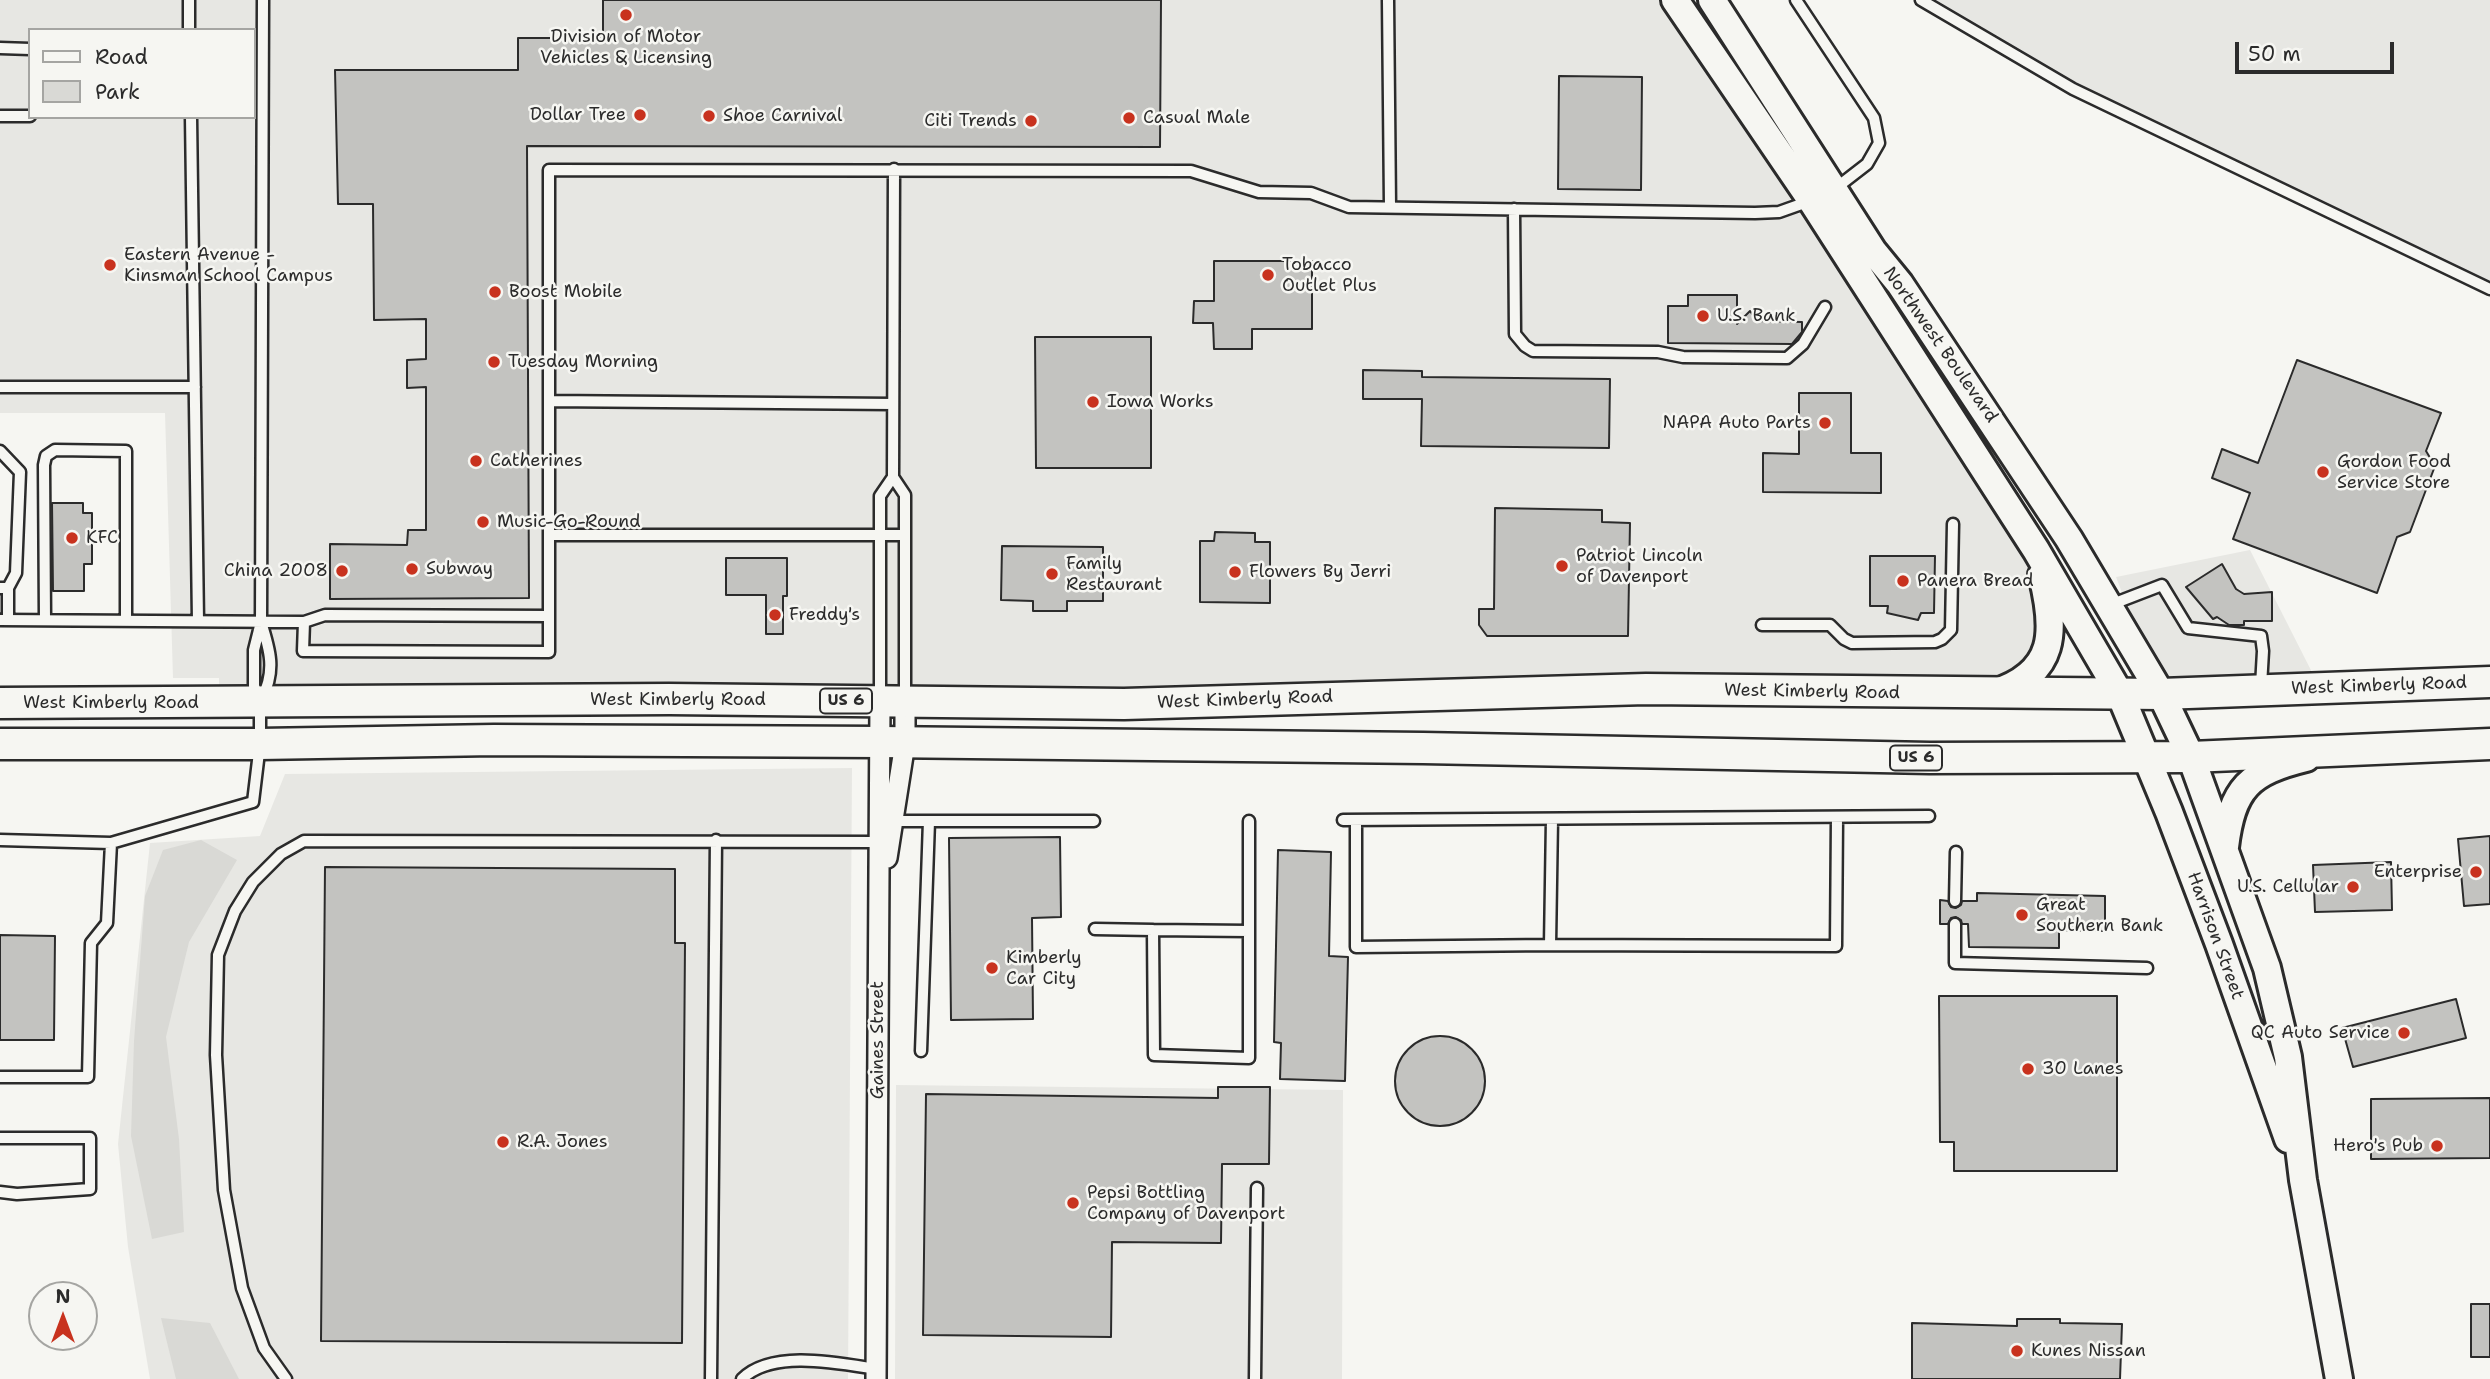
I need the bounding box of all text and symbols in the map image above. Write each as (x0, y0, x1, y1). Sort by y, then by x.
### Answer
marker: Division of Motor Vehicles & Licensing (618, 7, 634, 23)
place label: Division of Motor Vehicles & Licensing (540, 26, 712, 68)
legend (28, 28, 256, 119)
scale bar (2238, 28, 2397, 72)
text: 50 m (2248, 40, 2301, 68)
text: Road (95, 43, 148, 71)
text: Park (95, 78, 140, 106)
place label: Dollar Tree (530, 104, 626, 126)
place label: Shoe Carnival (723, 105, 842, 127)
marker: Dollar Tree (632, 107, 648, 123)
place label: Casual Male (1143, 107, 1250, 129)
marker: Shoe Carnival (701, 108, 717, 124)
place label: Citi Trends (924, 110, 1017, 132)
marker: Casual Male (1121, 110, 1137, 126)
marker: Citi Trends (1023, 113, 1039, 129)
place label: Eastern Avenue - Kinsman School Campus (124, 244, 333, 286)
place label: Tobacco Outlet Plus (1282, 254, 1377, 296)
marker: Eastern Avenue - Kinsman School Campus (102, 257, 118, 273)
street label: Northwest Boulevard (1878, 263, 2002, 427)
marker: Tobacco Outlet Plus (1260, 267, 1276, 283)
place label: Boost Mobile (509, 281, 623, 303)
marker: Boost Mobile (487, 284, 503, 300)
place label: U.S. Bank (1717, 305, 1795, 327)
marker: U.S. Bank (1695, 308, 1711, 324)
place label: Tuesday Morning (508, 351, 658, 373)
marker: Tuesday Morning (486, 354, 502, 370)
place label: Iowa Works (1107, 391, 1214, 413)
marker: Iowa Works (1085, 394, 1101, 410)
place label: NAPA Auto Parts (1663, 412, 1811, 434)
marker: NAPA Auto Parts (1817, 415, 1833, 431)
place label: Catherines (490, 450, 583, 472)
place label: Gordon Food Service Store (2337, 451, 2451, 494)
marker: Catherines (468, 453, 484, 469)
marker: Gordon Food Service Store (2315, 464, 2331, 480)
place label: Music-Go-Round (497, 511, 641, 533)
marker: Music-Go-Round (475, 514, 491, 530)
place label: KFC (86, 527, 118, 549)
marker: KFC (64, 530, 80, 546)
place label: Patriot Lincoln of Davenport (1576, 545, 1703, 588)
place label: Family Restaurant (1066, 553, 1162, 596)
place label: Subway (426, 558, 493, 580)
marker: Patriot Lincoln of Davenport (1554, 558, 1570, 574)
place label: China 2008 (224, 560, 328, 582)
marker: Subway (404, 561, 420, 577)
place label: Flowers By Jerri (1249, 561, 1391, 583)
marker: China 2008 (334, 563, 350, 579)
marker: Flowers By Jerri (1227, 564, 1243, 580)
marker: Family Restaurant (1044, 566, 1060, 582)
place label: Panera Bread (1917, 570, 2034, 592)
marker: Panera Bread (1895, 573, 1911, 589)
place label: Freddy's (789, 604, 860, 626)
marker: Freddy's (767, 607, 783, 623)
street label: West Kimberly Road (2291, 672, 2467, 700)
street label: West Kimberly Road (1724, 680, 1900, 704)
street label: West Kimberly Road (1157, 686, 1333, 714)
road number: US 6 (820, 688, 872, 714)
street label: West Kimberly Road (590, 689, 766, 711)
street label: West Kimberly Road (23, 692, 199, 714)
road number: US 6 (1890, 746, 1942, 771)
place label: Enterprise (2374, 861, 2462, 883)
marker: Enterprise (2468, 864, 2484, 880)
street label: Harrison Street (2182, 869, 2248, 1003)
place label: U.S. Cellular (2237, 876, 2339, 898)
marker: U.S. Cellular (2345, 879, 2361, 895)
place label: Great Southern Bank (2036, 894, 2163, 936)
marker: Great Southern Bank (2014, 907, 2030, 923)
place label: Kimberly Car City (1006, 947, 1082, 990)
marker: Kimberly Car City (984, 960, 1000, 976)
street label: Gaines Street (867, 981, 889, 1099)
place label: QC Auto Service (2251, 1022, 2390, 1044)
marker: QC Auto Service (2396, 1025, 2412, 1041)
place label: 30 Lanes (2042, 1058, 2124, 1080)
marker: 30 Lanes (2020, 1061, 2036, 1077)
place label: R.A. Jones (517, 1131, 608, 1153)
marker: R.A. Jones (495, 1134, 511, 1150)
place label: Hero's Pub (2333, 1135, 2423, 1157)
marker: Hero's Pub (2429, 1138, 2445, 1154)
place label: Pepsi Bottling Company of Davenport (1087, 1182, 1285, 1224)
marker: Pepsi Bottling Company of Davenport (1065, 1195, 1081, 1211)
north arrow (28, 1281, 98, 1351)
text: N (55, 1284, 71, 1309)
place label: Kunes Nissan (2031, 1340, 2146, 1362)
marker: Kunes Nissan (2009, 1343, 2025, 1359)

